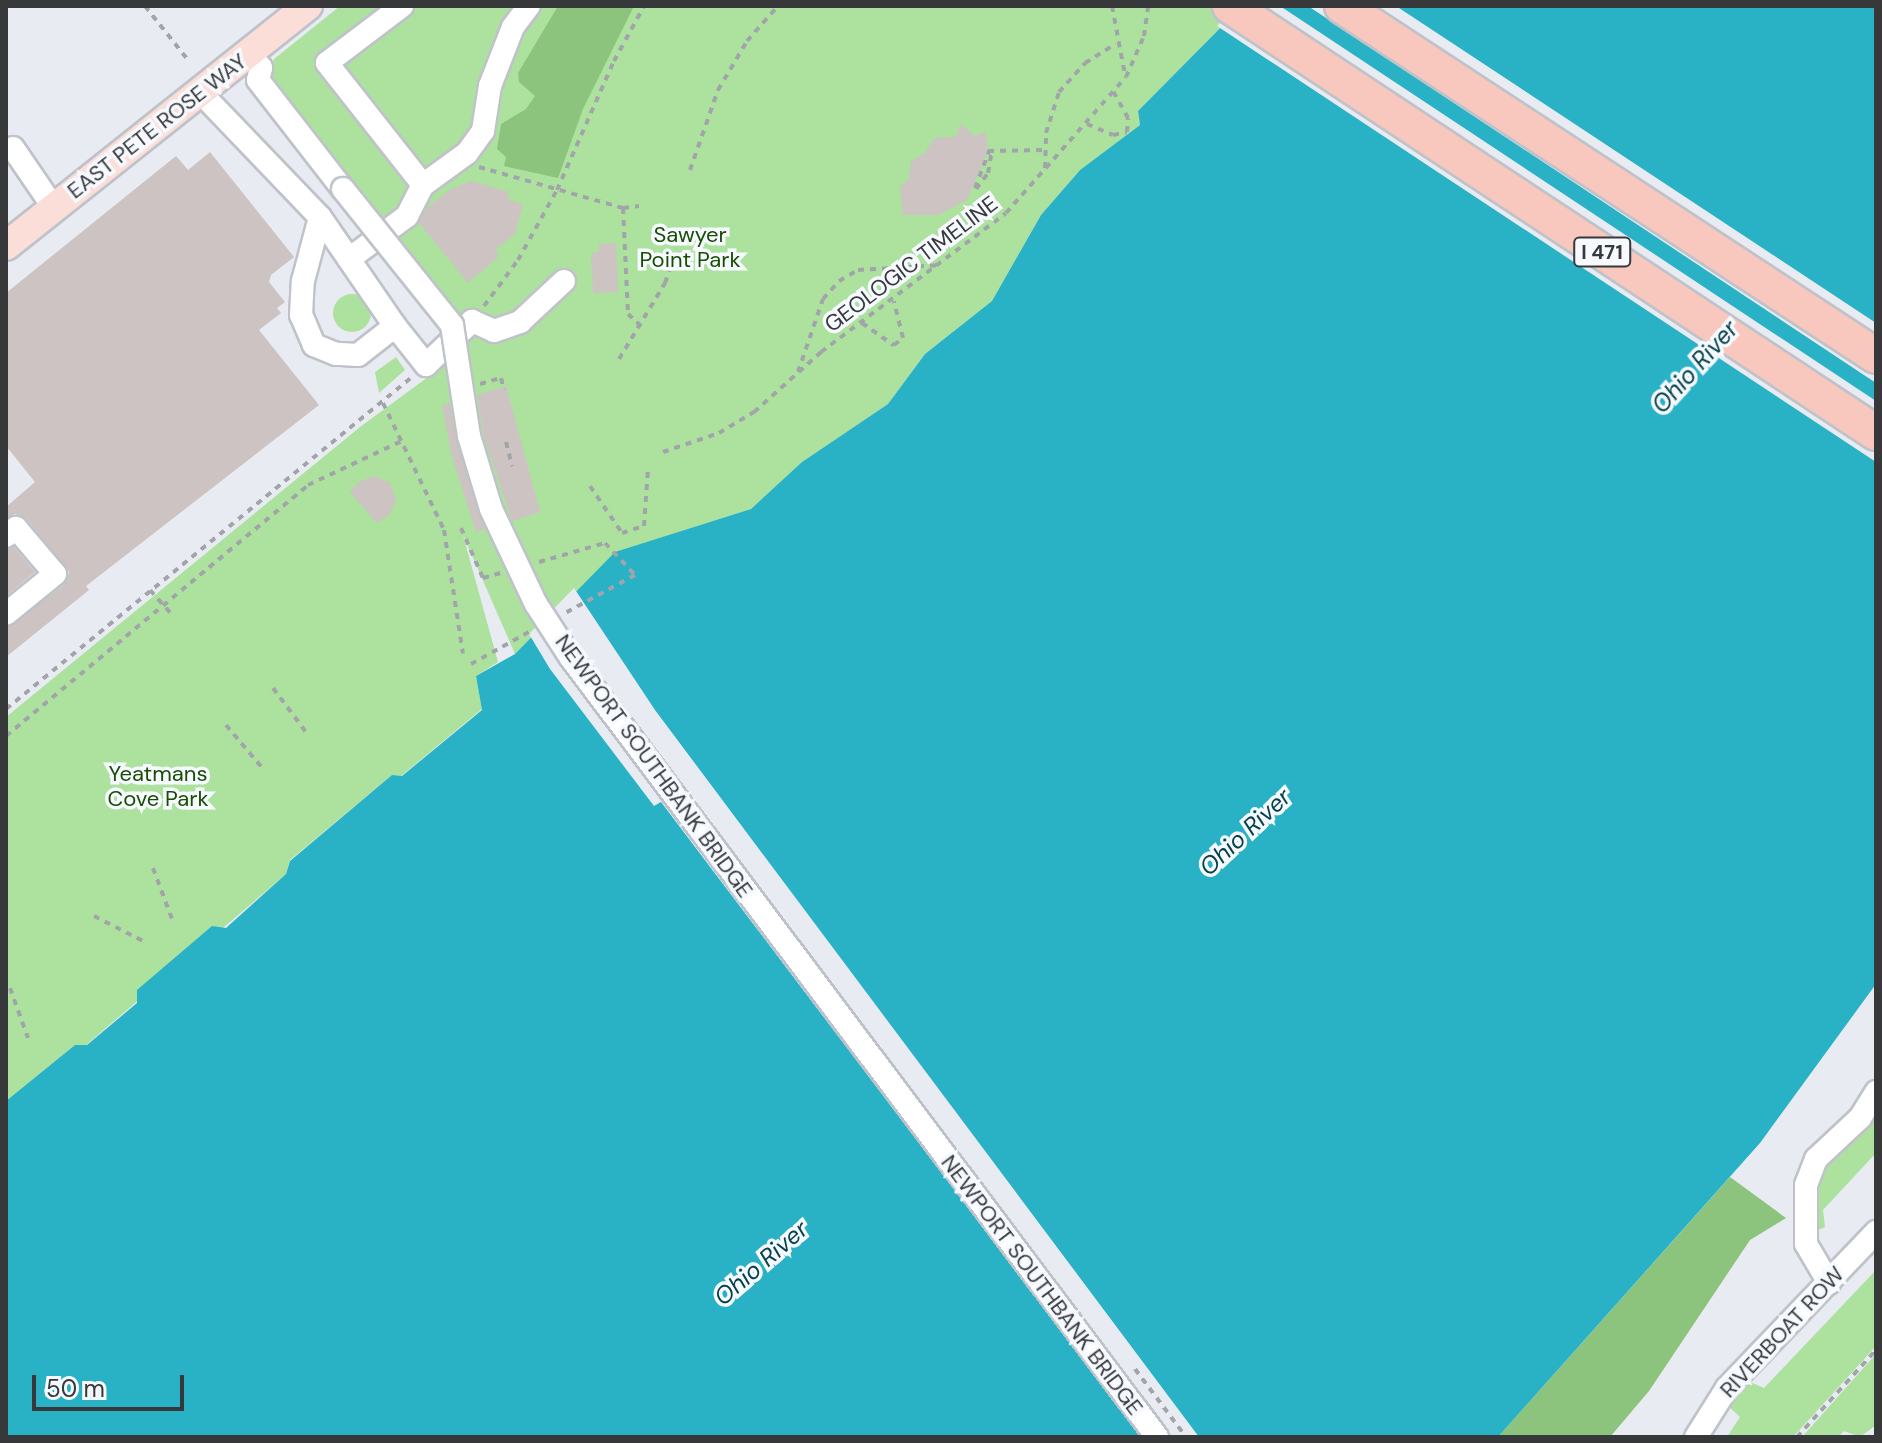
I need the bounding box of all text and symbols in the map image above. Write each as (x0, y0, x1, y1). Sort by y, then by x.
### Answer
street label: EAST PETE ROSE WAY (62, 48, 252, 204)
street label: GEOLOGIC TIMELINE (819, 190, 1003, 338)
park label: Sawyer Point Park (639, 221, 741, 272)
road number: I 471 (1572, 236, 1632, 268)
water label: Ohio River (1646, 315, 1744, 419)
street label: NEWPORT SOUTHBANK BRIDGE (550, 629, 758, 903)
park label: Yeatmans Cove Park (107, 760, 209, 812)
water label: Ohio River (1193, 782, 1297, 882)
street label: NEWPORT SOUTHBANK BRIDGE (936, 1150, 1148, 1420)
water label: Ohio River (708, 1215, 814, 1311)
street label: RIVERBOAT ROW (1715, 1261, 1849, 1403)
scale bar (36, 1359, 188, 1409)
text: 50 m (46, 1373, 105, 1404)

